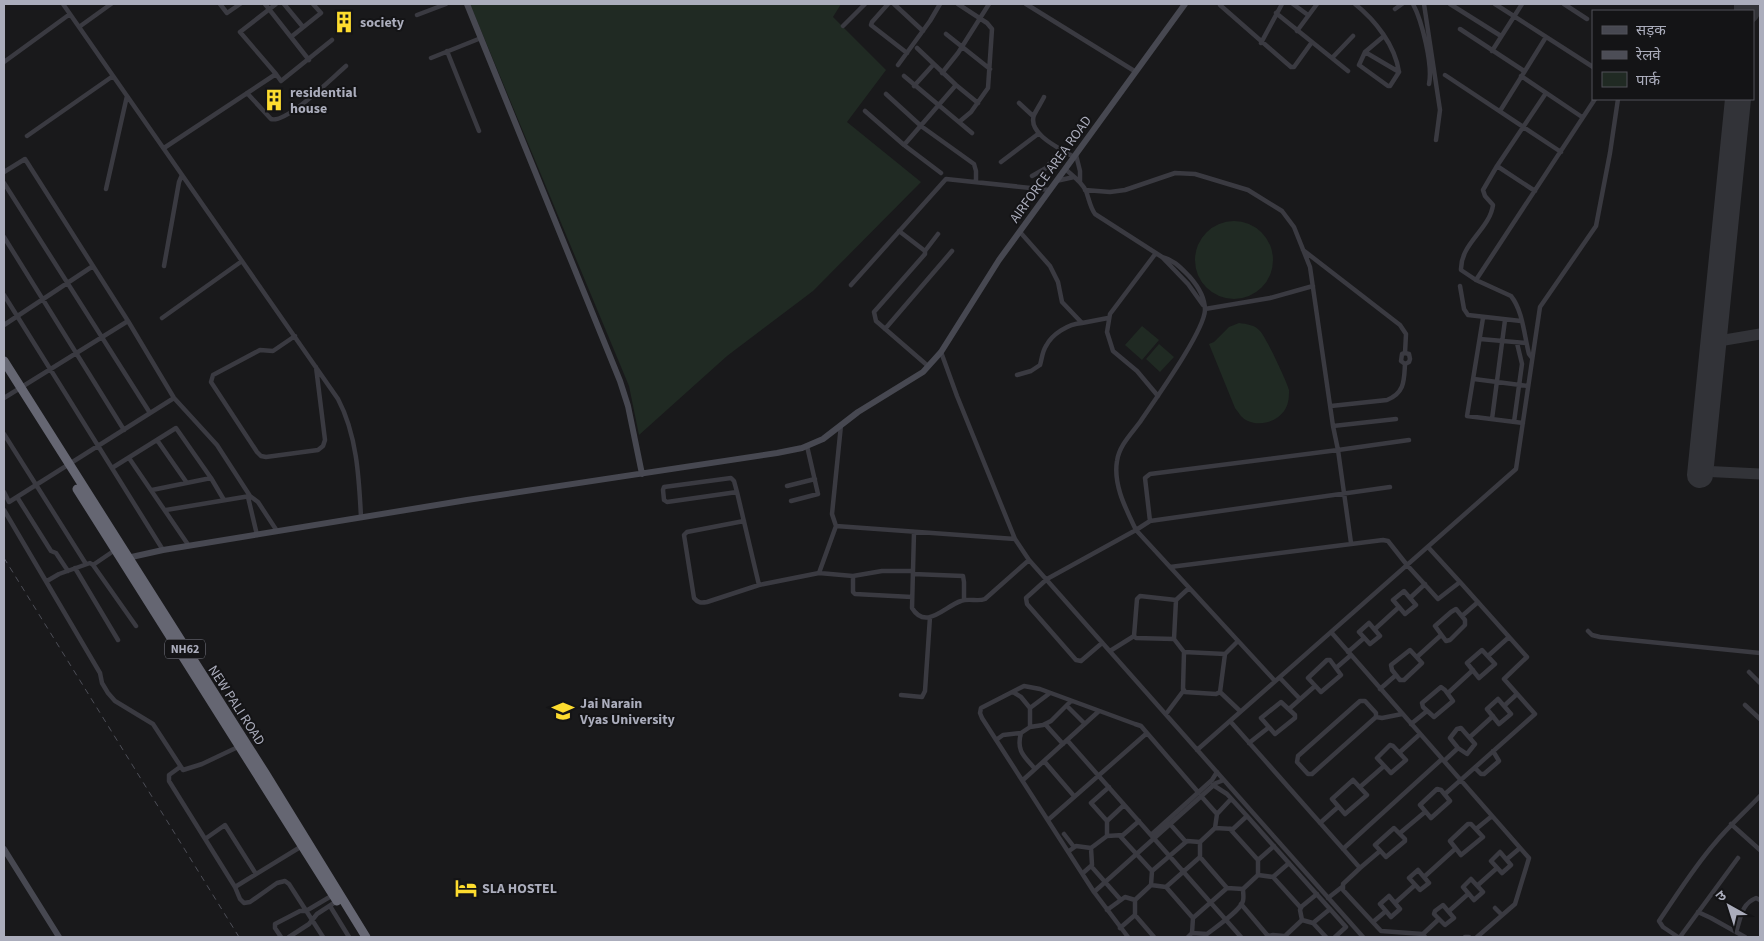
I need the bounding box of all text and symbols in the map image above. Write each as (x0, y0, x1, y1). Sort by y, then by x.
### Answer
building icon: society (331, 9, 357, 35)
legend (1592, 10, 1754, 100)
place label: society (360, 13, 405, 33)
text: सड़क (1636, 20, 1666, 41)
text: रेलवे (1635, 45, 1661, 66)
text: पार्क (1636, 70, 1660, 91)
place label: residential house (290, 83, 357, 119)
building icon: residential house (261, 87, 287, 113)
street label: AIRFORCE AREA ROAD (1005, 112, 1097, 227)
road number: NH62 (165, 640, 205, 659)
street label: NEW PALI ROAD (203, 662, 270, 749)
place label: Jai Narain Vyas University (579, 694, 676, 730)
school or university icon: Jai Narain Vyas University (550, 698, 576, 724)
hotel icon: SLA HOSTEL (453, 875, 479, 901)
place label: SLA HOSTEL (482, 879, 557, 899)
north arrow (1704, 881, 1754, 931)
text: उ (1712, 886, 1732, 907)

